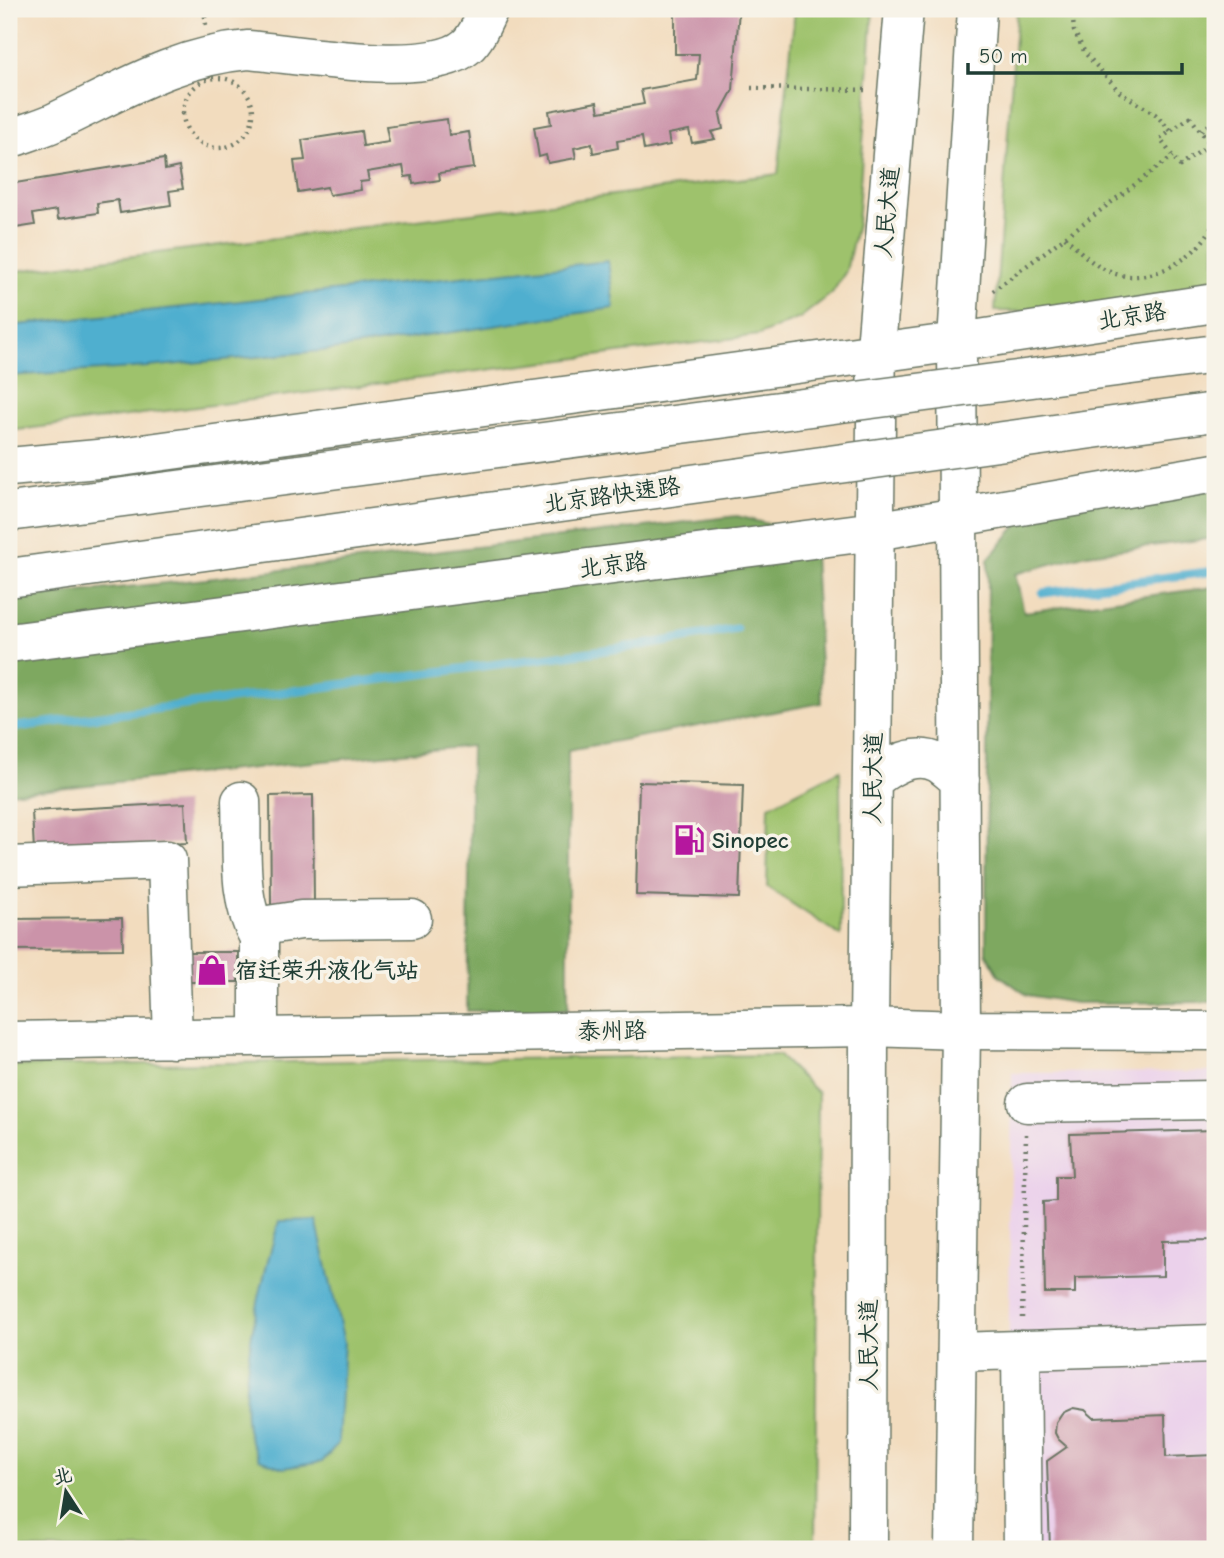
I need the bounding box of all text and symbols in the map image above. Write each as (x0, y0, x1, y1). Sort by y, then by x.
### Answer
scale bar (968, 32, 1182, 76)
text: 50 m (979, 44, 1028, 68)
street label: 人民大道 (870, 165, 904, 259)
street label: 北京路 (1096, 297, 1168, 335)
street label: 北京路快速路 (542, 472, 682, 518)
street label: 北京路 (577, 547, 649, 583)
street label: 人民大道 (859, 732, 887, 824)
fuel station icon: Sinopec (672, 823, 706, 857)
place label: Sinopec (712, 827, 789, 854)
shop icon: 宿迁荣升液化气站 (195, 953, 229, 987)
place label: 宿迁荣升液化气站 (235, 957, 419, 984)
street label: 泰州路 (577, 1017, 647, 1045)
street label: 人民大道 (855, 1299, 882, 1391)
north arrow (32, 1456, 102, 1526)
text: 北 (51, 1464, 74, 1489)

